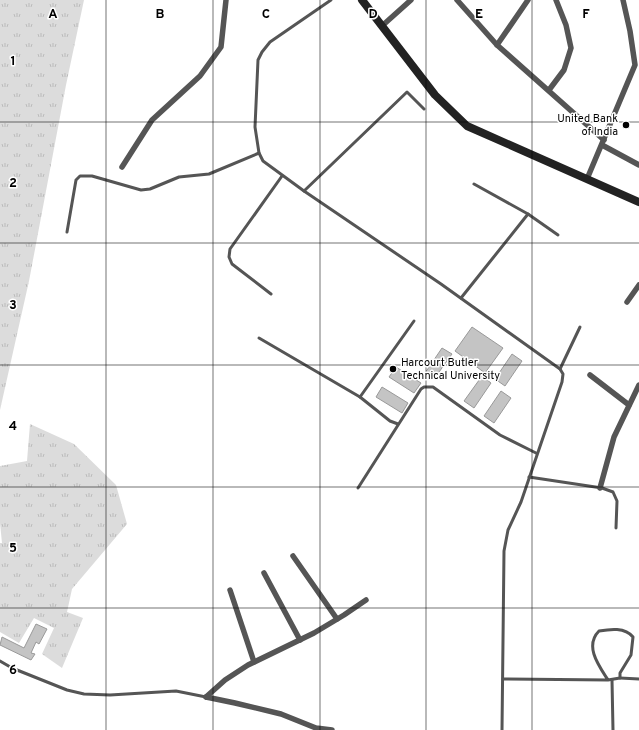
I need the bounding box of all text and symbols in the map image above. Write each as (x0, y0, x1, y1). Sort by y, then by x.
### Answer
text: A (48, 7, 58, 23)
text: B (156, 7, 165, 23)
text: C (262, 7, 270, 23)
text: D (368, 7, 378, 23)
text: E (475, 7, 483, 23)
text: F (582, 7, 590, 23)
text: 1 (10, 54, 16, 70)
place label: United Bank of India (557, 112, 618, 139)
marker: United Bank of India (621, 120, 631, 130)
text: 2 (9, 176, 17, 192)
text: 3 (9, 298, 17, 314)
place label: Harcourt Butler Technical University (401, 356, 500, 383)
marker: Harcourt Butler Technical University (388, 364, 398, 374)
text: 4 (9, 419, 17, 435)
text: 5 (9, 541, 17, 557)
text: 6 (9, 663, 17, 679)

